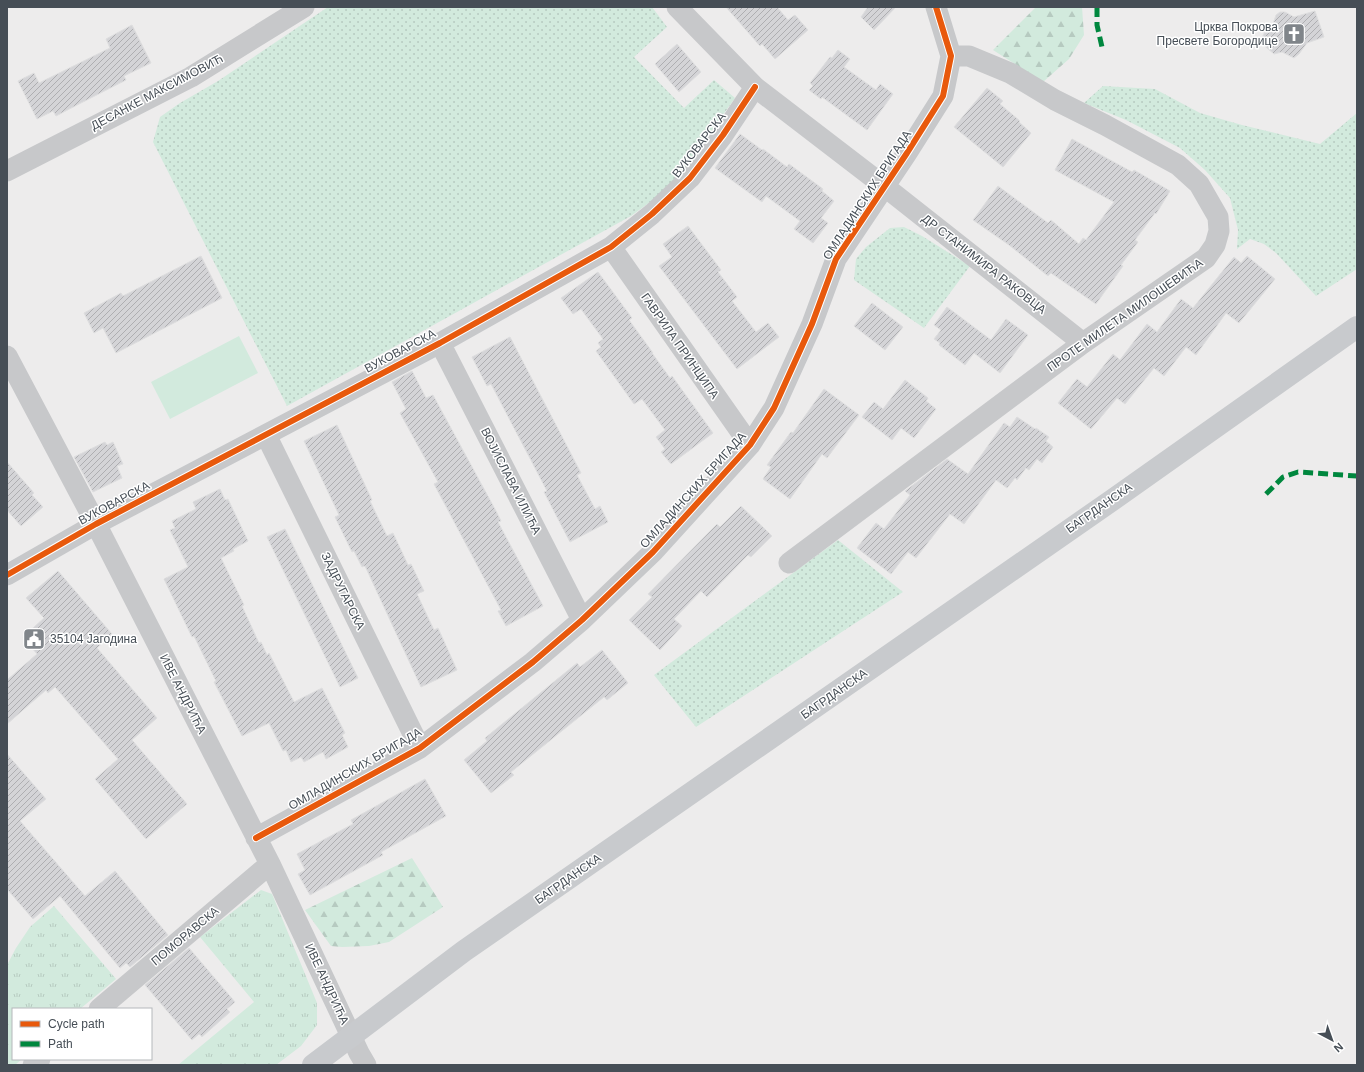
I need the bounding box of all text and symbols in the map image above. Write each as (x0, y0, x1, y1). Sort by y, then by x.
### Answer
place label: Црква Покрова Пресвете Богородице (1157, 20, 1278, 48)
church icon: Црква Покрова Пресвете Богородице (1281, 21, 1307, 47)
street label: ДЕСАНКЕ МАКСИМОВИЋ (88, 51, 226, 133)
street label: ВУКОВАРСКА (669, 110, 729, 180)
street label: ОМЛАДИНСКИХ БРИГАДА (820, 128, 914, 262)
street label: ДР СТАНИМИРА РАКОВЦА (919, 211, 1049, 317)
street label: ПРОТЕ МИЛЕТА МИЛОШЕВИЋА (1044, 256, 1206, 374)
street label: ГАВРИЛА ПРИНЦИПА (638, 291, 722, 401)
street label: ВУКОВАРСКА (362, 326, 438, 376)
street label: ВОЈИСЛАВА ИЛИЋА (478, 425, 544, 537)
street label: ОМЛАДИНСКИХ БРИГАДА (637, 429, 749, 551)
street label: ВУКОВАРСКА (76, 478, 152, 528)
street label: БАГРДАНСКА (1063, 480, 1135, 536)
street label: ЗАДРУГАРСКА (318, 550, 368, 632)
public building icon: 35104 Јагодина (21, 626, 47, 652)
place label: 35104 Јагодина (50, 632, 137, 646)
street label: ИВЕ АНДРИЋА (157, 652, 209, 736)
street label: БАГРДАНСКА (798, 666, 870, 722)
street label: ОМЛАДИНСКИХ БРИГАДА (286, 725, 424, 813)
street label: БАГРДАНСКА (532, 851, 604, 907)
street label: ПОМОРАВСКА (148, 904, 222, 968)
street label: ИВЕ АНДРИЋА (302, 941, 352, 1027)
legend (12, 1008, 152, 1060)
text: Cycle path (48, 1017, 105, 1031)
north arrow (1312, 1020, 1352, 1060)
text: Path (48, 1037, 73, 1051)
text: N (1332, 1040, 1345, 1055)

